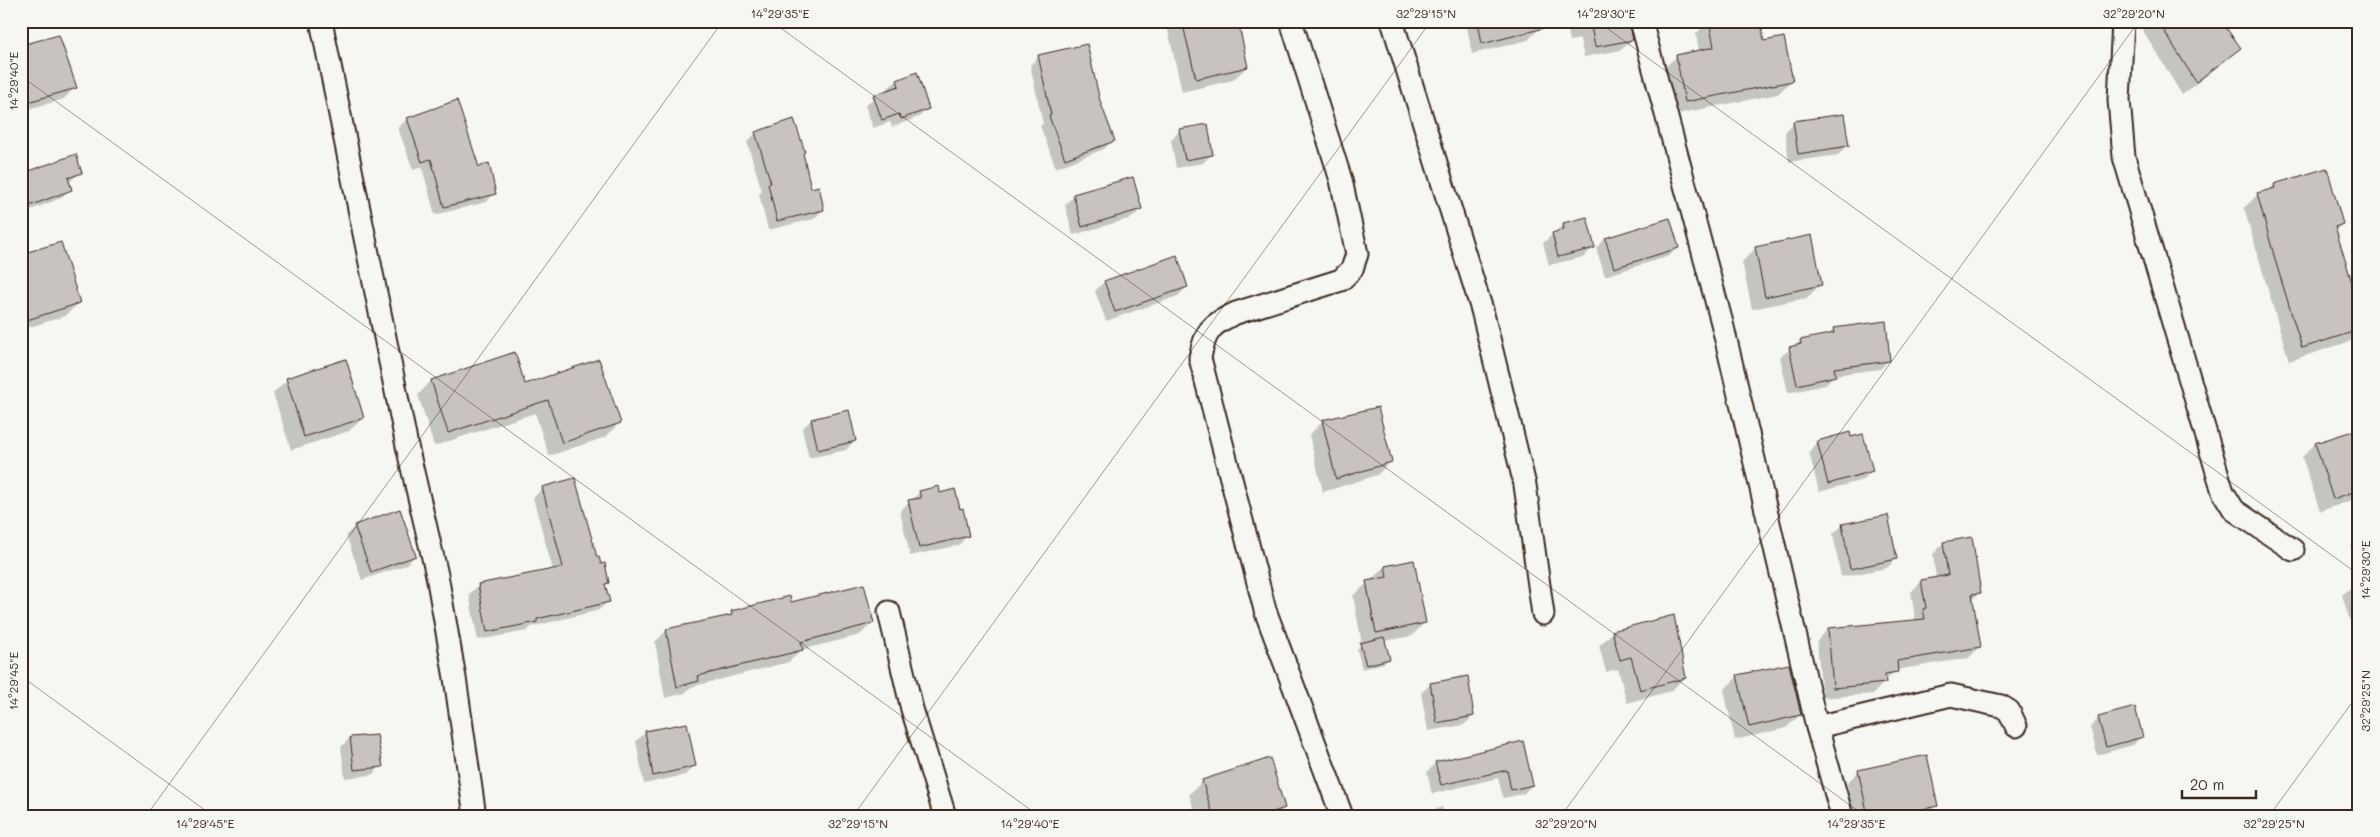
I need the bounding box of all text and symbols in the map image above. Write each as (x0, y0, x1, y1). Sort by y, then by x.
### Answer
text: 14°29'35"E (751, 5, 809, 21)
text: 32°29'15"N (1396, 5, 1456, 21)
text: 14°29'30"E (1576, 5, 1636, 21)
text: 32°29'20"N (2103, 5, 2165, 21)
text: 14°29'40"E (5, 51, 21, 111)
text: 14°29'30"E (2357, 540, 2373, 600)
text: 14°29'45"E (5, 652, 21, 710)
text: 32°29'25"N (2357, 670, 2373, 732)
scale bar (2182, 767, 2256, 799)
text: 20 m (2190, 774, 2224, 794)
text: 14°29'45"E (176, 815, 234, 831)
text: 32°29'15"N (828, 815, 888, 831)
text: 14°29'40"E (1000, 815, 1060, 831)
text: 32°29'20"N (1535, 815, 1597, 831)
text: 14°29'35"E (1827, 815, 1885, 831)
text: 32°29'25"N (2243, 815, 2305, 831)

